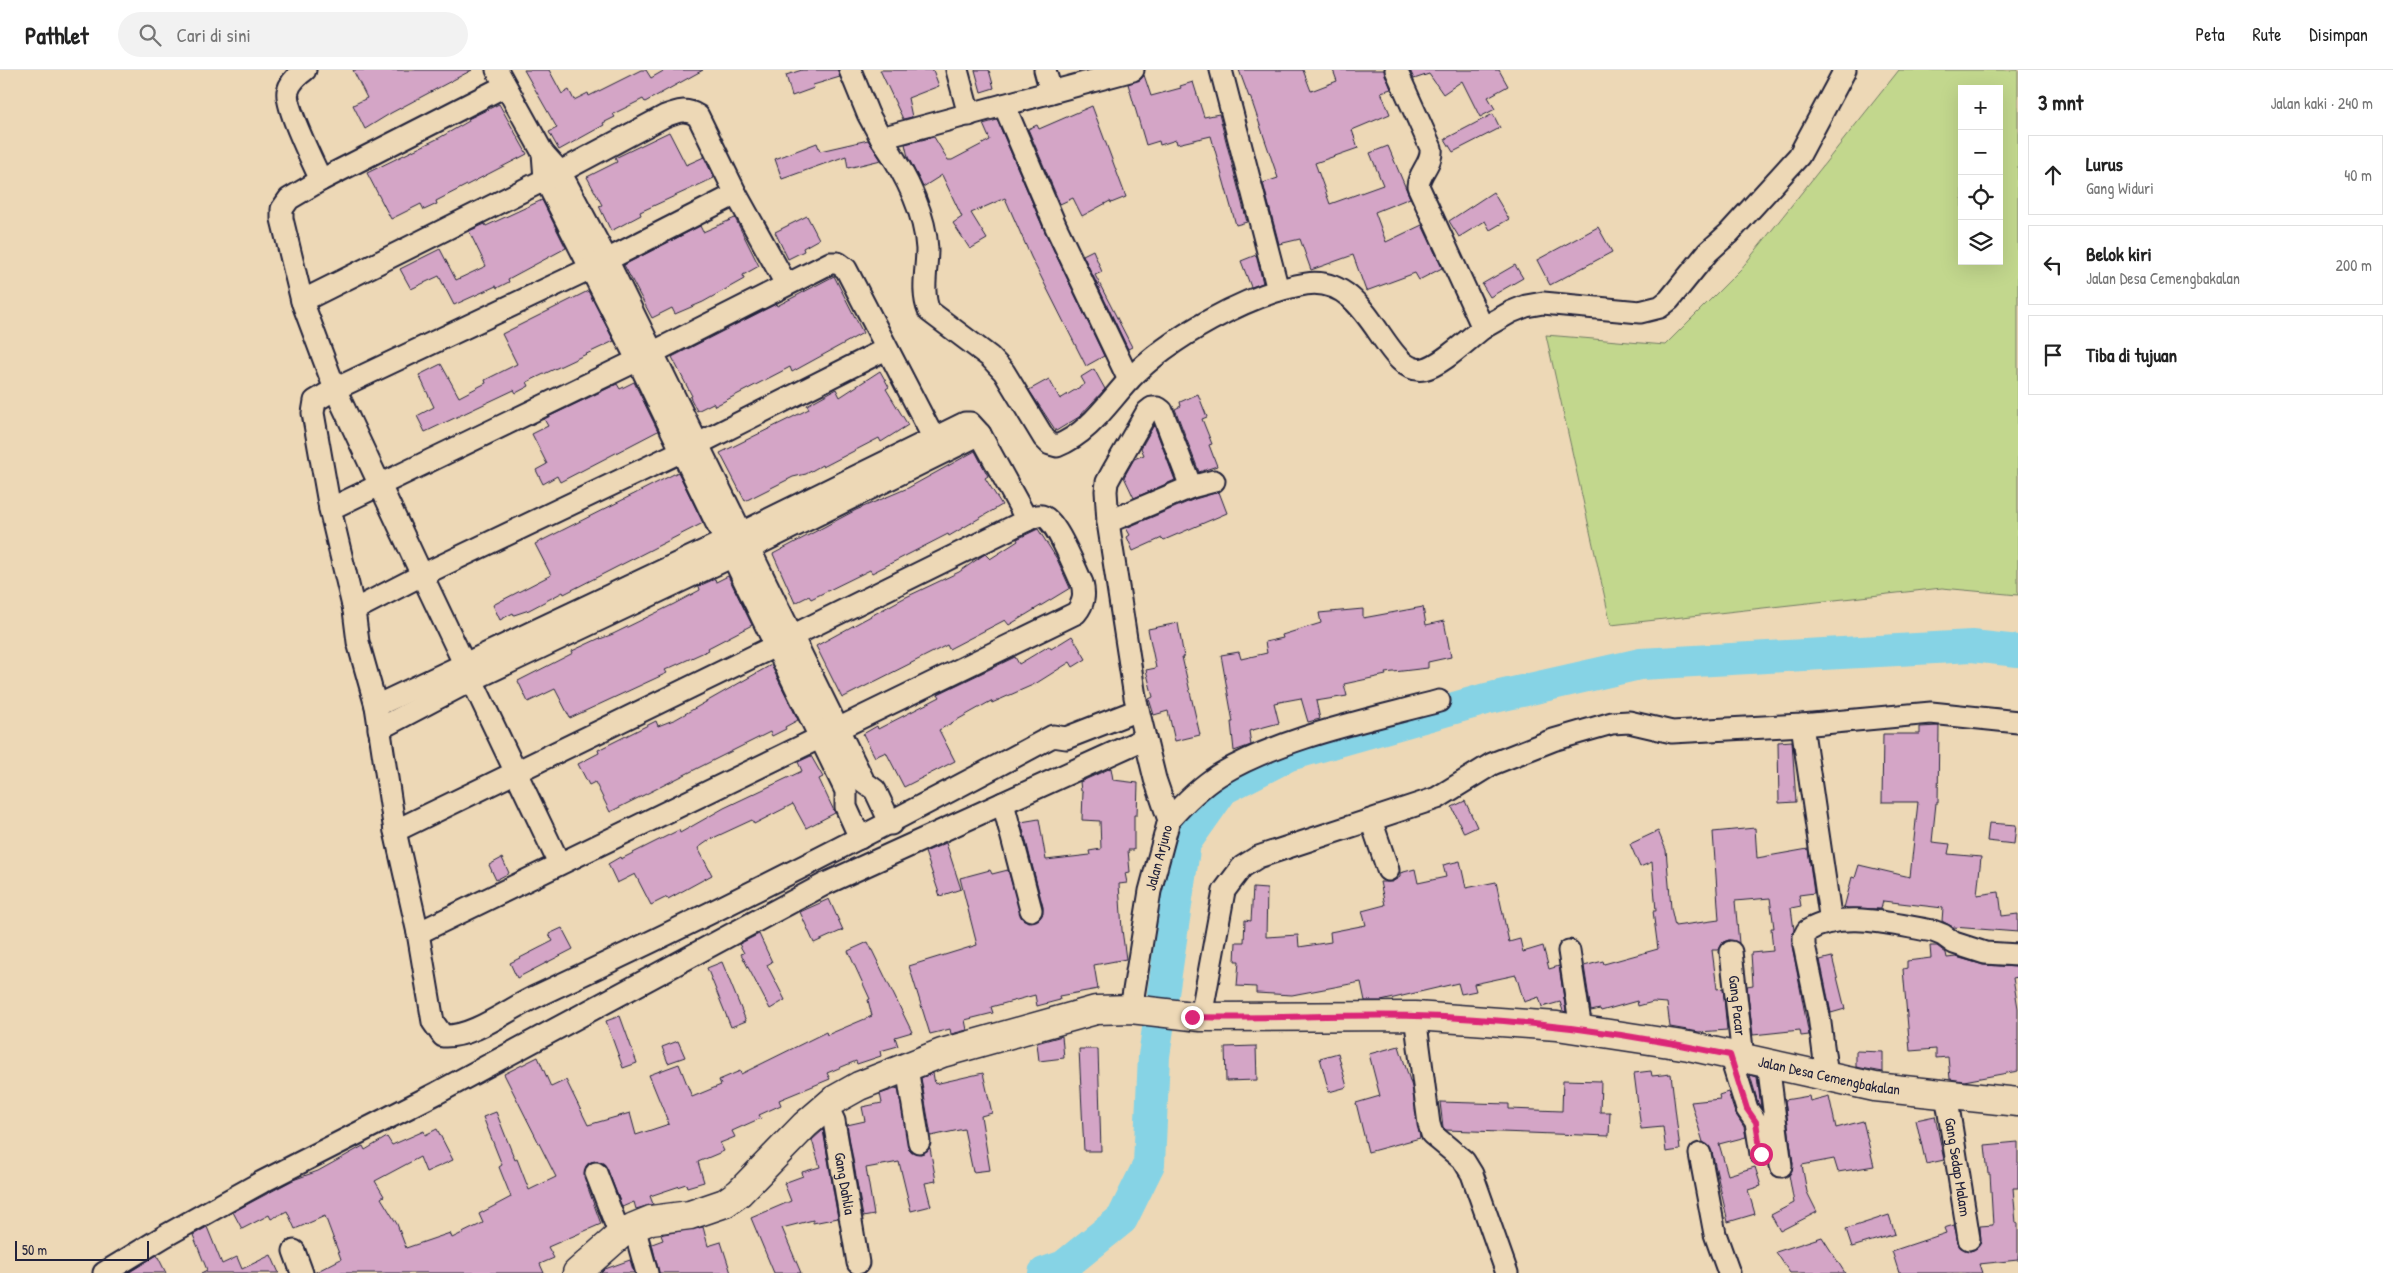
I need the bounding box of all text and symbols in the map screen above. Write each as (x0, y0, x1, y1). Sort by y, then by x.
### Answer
search box (118, 12, 468, 57)
text: Pathlet (25, 19, 88, 51)
icon: search (136, 21, 164, 49)
text: Cari di sini (176, 22, 251, 48)
text: Peta (2196, 22, 2225, 47)
text: Rute (2253, 22, 2281, 47)
text: Disimpan (2309, 22, 2368, 47)
map controls (1958, 85, 2003, 265)
button: + (1958, 85, 2003, 130)
text: 3 mnt (2038, 88, 2083, 117)
text: Jalan kaki · 240 m (2270, 92, 2373, 114)
button: − (1958, 130, 2003, 175)
text: Lurus (2086, 151, 2123, 177)
icon: ahead (2039, 161, 2067, 189)
text: 40 m (2344, 164, 2372, 186)
button: locate (1958, 175, 2003, 220)
text: Gang Widuri (2086, 177, 2154, 199)
button: layers (1958, 220, 2003, 265)
text: Belok kiri (2086, 241, 2152, 267)
icon: left (2039, 251, 2067, 279)
text: 200 m (2336, 254, 2372, 276)
text: Jalan Desa Cemengbakalan (2086, 267, 2240, 289)
icon: arrive (2039, 341, 2067, 369)
text: Tiba di tujuan (2086, 342, 2177, 368)
street label: Jalan Arjuno (1140, 822, 1177, 893)
street label: Gang Pacar (1724, 974, 1751, 1037)
route end (1181, 1006, 1204, 1029)
street label: Jalan Desa Cemengbakalan (1756, 1051, 1901, 1100)
street label: Gang Sedap Malam (1940, 1116, 1976, 1218)
route start (1750, 1143, 1773, 1166)
street label: Gang Dahlia (829, 1151, 861, 1216)
scale bar (15, 1238, 149, 1261)
text: 50 m (22, 1240, 47, 1259)

